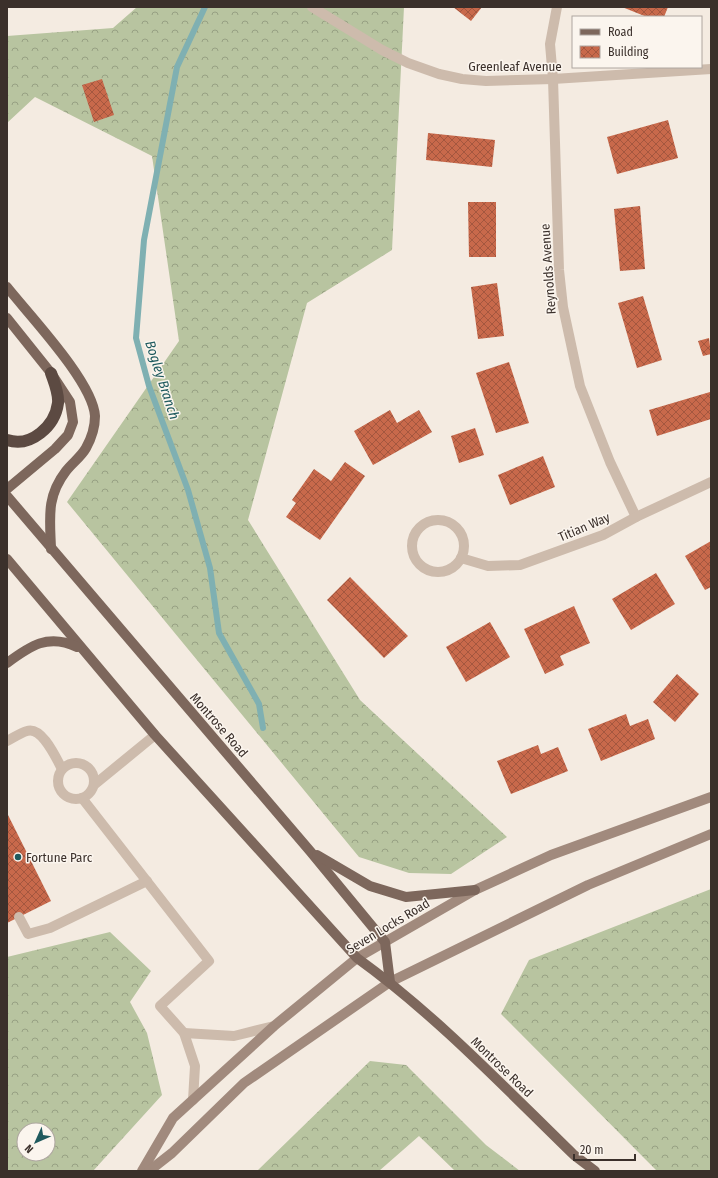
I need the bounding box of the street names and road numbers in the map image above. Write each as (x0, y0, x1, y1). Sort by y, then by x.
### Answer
street label: Greenleaf Avenue (468, 59, 562, 74)
street label: Reynolds Avenue (537, 223, 559, 315)
street label: Titian Way (556, 509, 612, 545)
street label: Montrose Road (187, 690, 251, 760)
street label: Seven Locks Road (344, 895, 432, 957)
street label: Montrose Road (468, 1034, 536, 1100)

